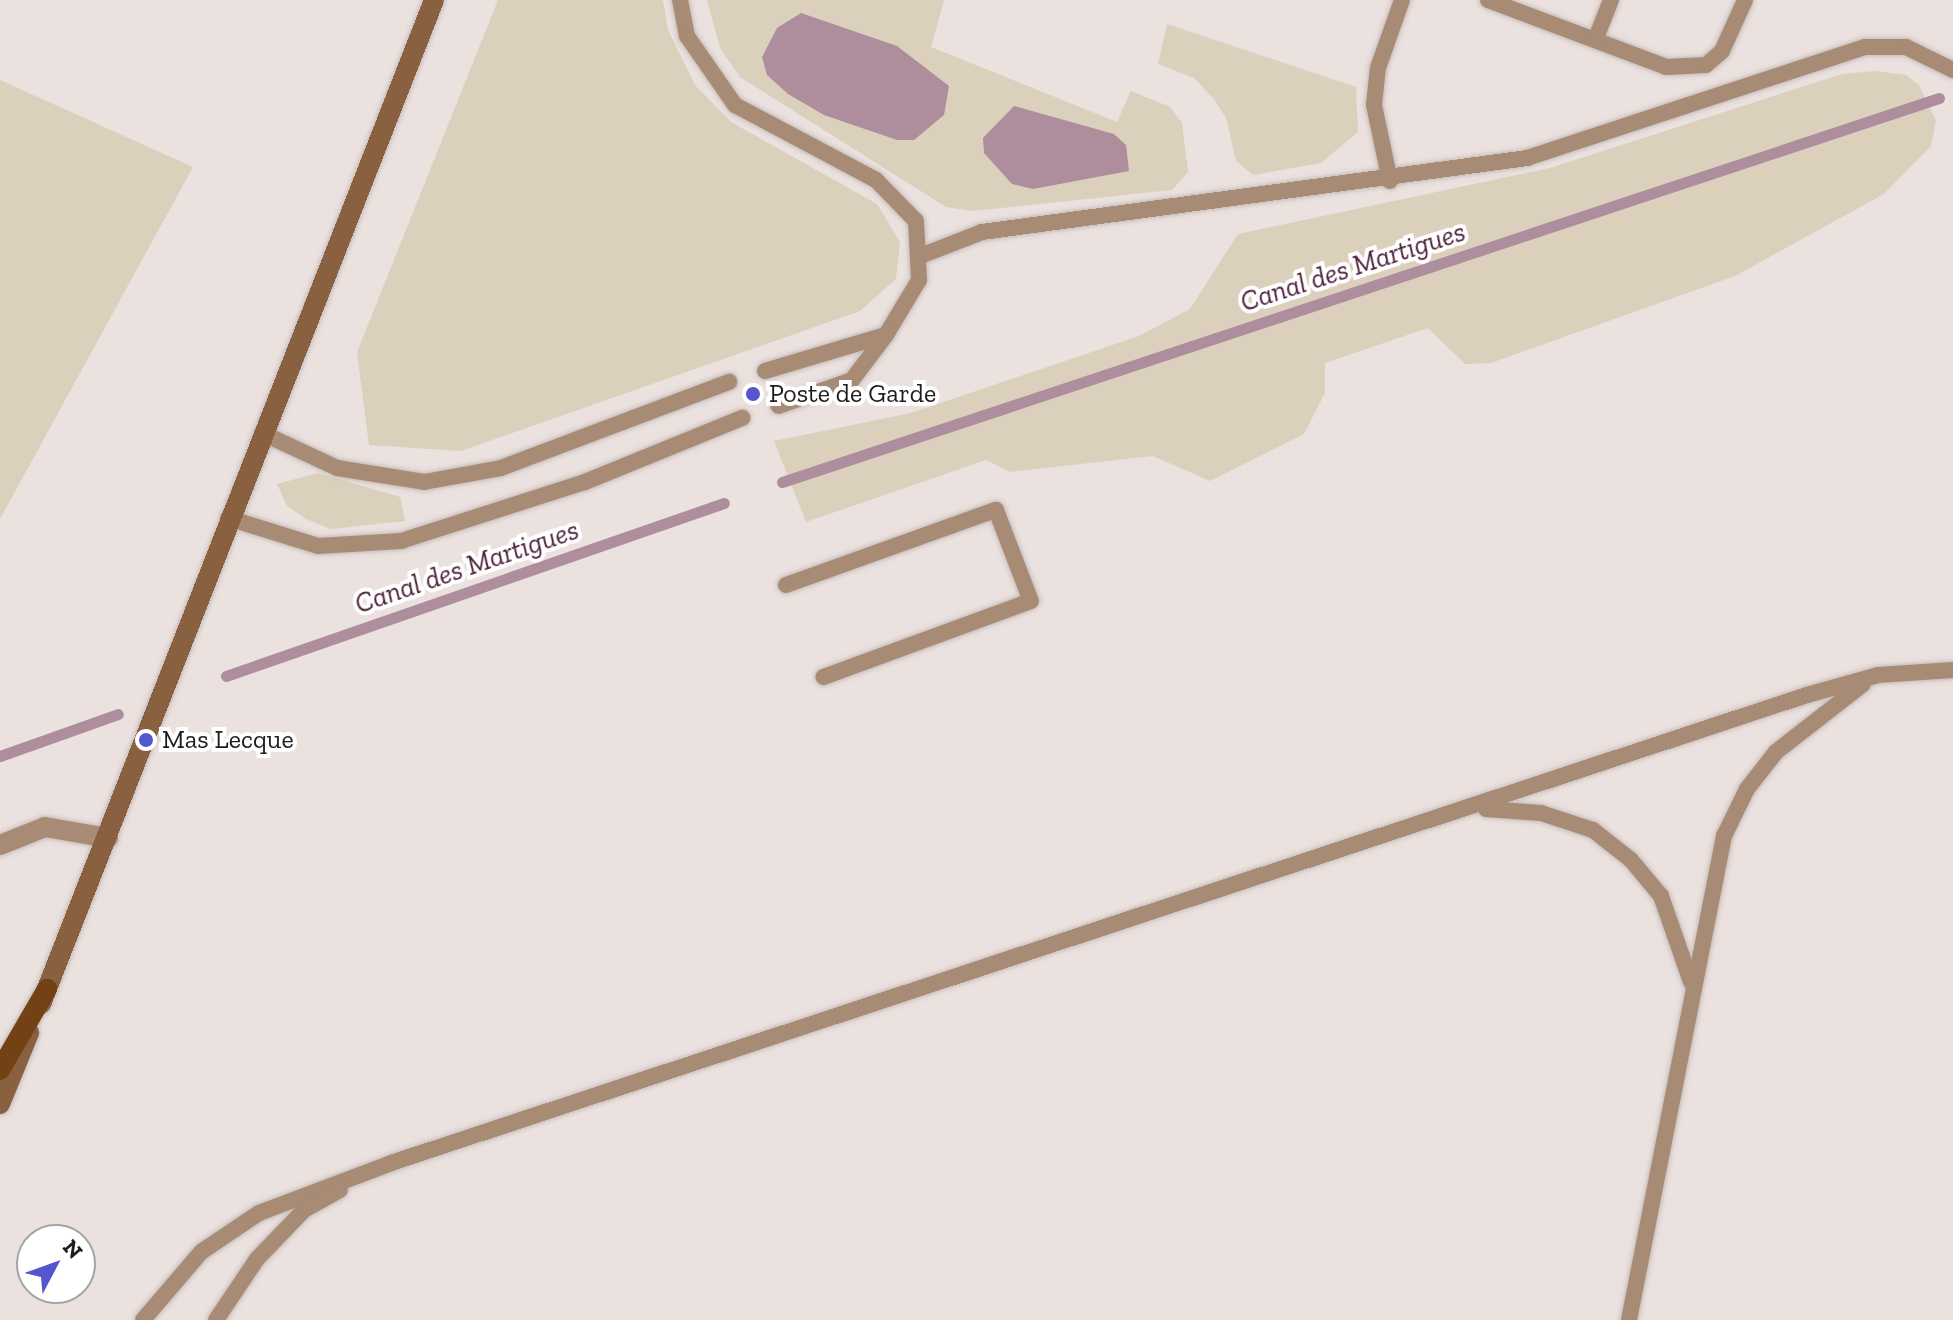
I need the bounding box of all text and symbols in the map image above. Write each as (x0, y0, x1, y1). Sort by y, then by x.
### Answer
water label: Canal des Martigues (1236, 215, 1470, 319)
place label: Poste de Garde (769, 378, 936, 410)
marker: Poste de Garde (744, 385, 762, 403)
water label: Canal des Martigues (351, 513, 583, 621)
place label: Mas Lecque (162, 724, 294, 756)
marker: Mas Lecque (137, 731, 155, 749)
north arrow (16, 1224, 96, 1304)
text: N (57, 1234, 89, 1264)

